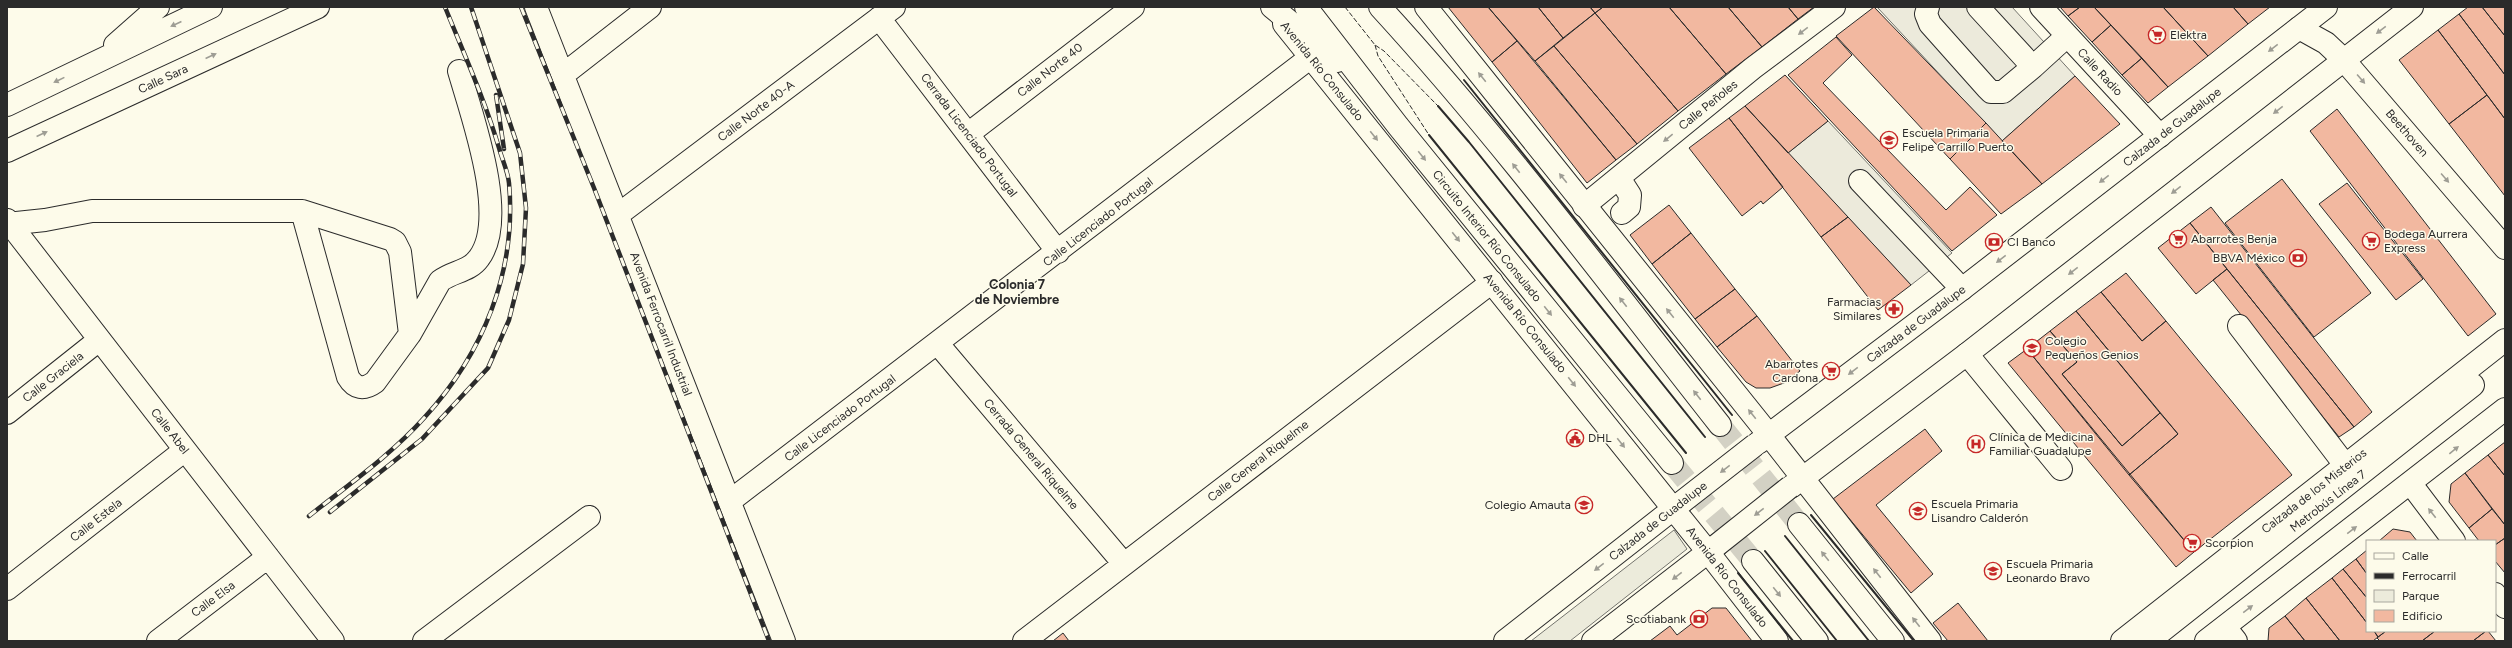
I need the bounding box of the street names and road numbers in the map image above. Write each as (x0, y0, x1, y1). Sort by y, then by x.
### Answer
street label: Avenida Río Consulado (1278, 18, 1366, 124)
street label: Calle Norte 40 (1015, 40, 1086, 100)
street label: Calle Radio (2074, 45, 2126, 99)
street label: Calle Sara (136, 61, 190, 97)
street label: Cerrada Licenciado Portugal (918, 70, 1020, 200)
street label: Calle Peñoles (1676, 77, 1740, 133)
street label: Calle Norte 40-A (715, 78, 797, 144)
street label: Calzada de Guadalupe (2120, 84, 2224, 170)
street label: Beethoven (2383, 107, 2431, 160)
street label: Circuito Interior Río Consulado (1430, 167, 1544, 305)
street label: Calle Licenciado Portugal (1040, 175, 1156, 269)
street label: Avenida Ferrocarril Industrial (627, 250, 695, 398)
street label: Avenida Río Consulado (1481, 270, 1569, 376)
street label: Calzada de Guadalupe (1864, 282, 1969, 366)
street label: Calle Graciela (20, 349, 86, 405)
street label: Calle Licenciado Portugal (782, 372, 898, 464)
street label: Cerrada General Riquelme (981, 396, 1082, 513)
street label: Calle Abel (148, 405, 192, 457)
street label: Calle General Riquelme (1205, 417, 1312, 505)
street label: Calzada de los Misterios (2259, 445, 2370, 536)
street label: Metrobús Línea 7 (2287, 467, 2369, 535)
street label: Calzada de Guadalupe (1606, 478, 1710, 564)
street label: Calle Estela (67, 495, 125, 545)
street label: Avenida Río Consulado (1683, 524, 1771, 630)
street label: Calle Elsa (188, 578, 238, 620)

